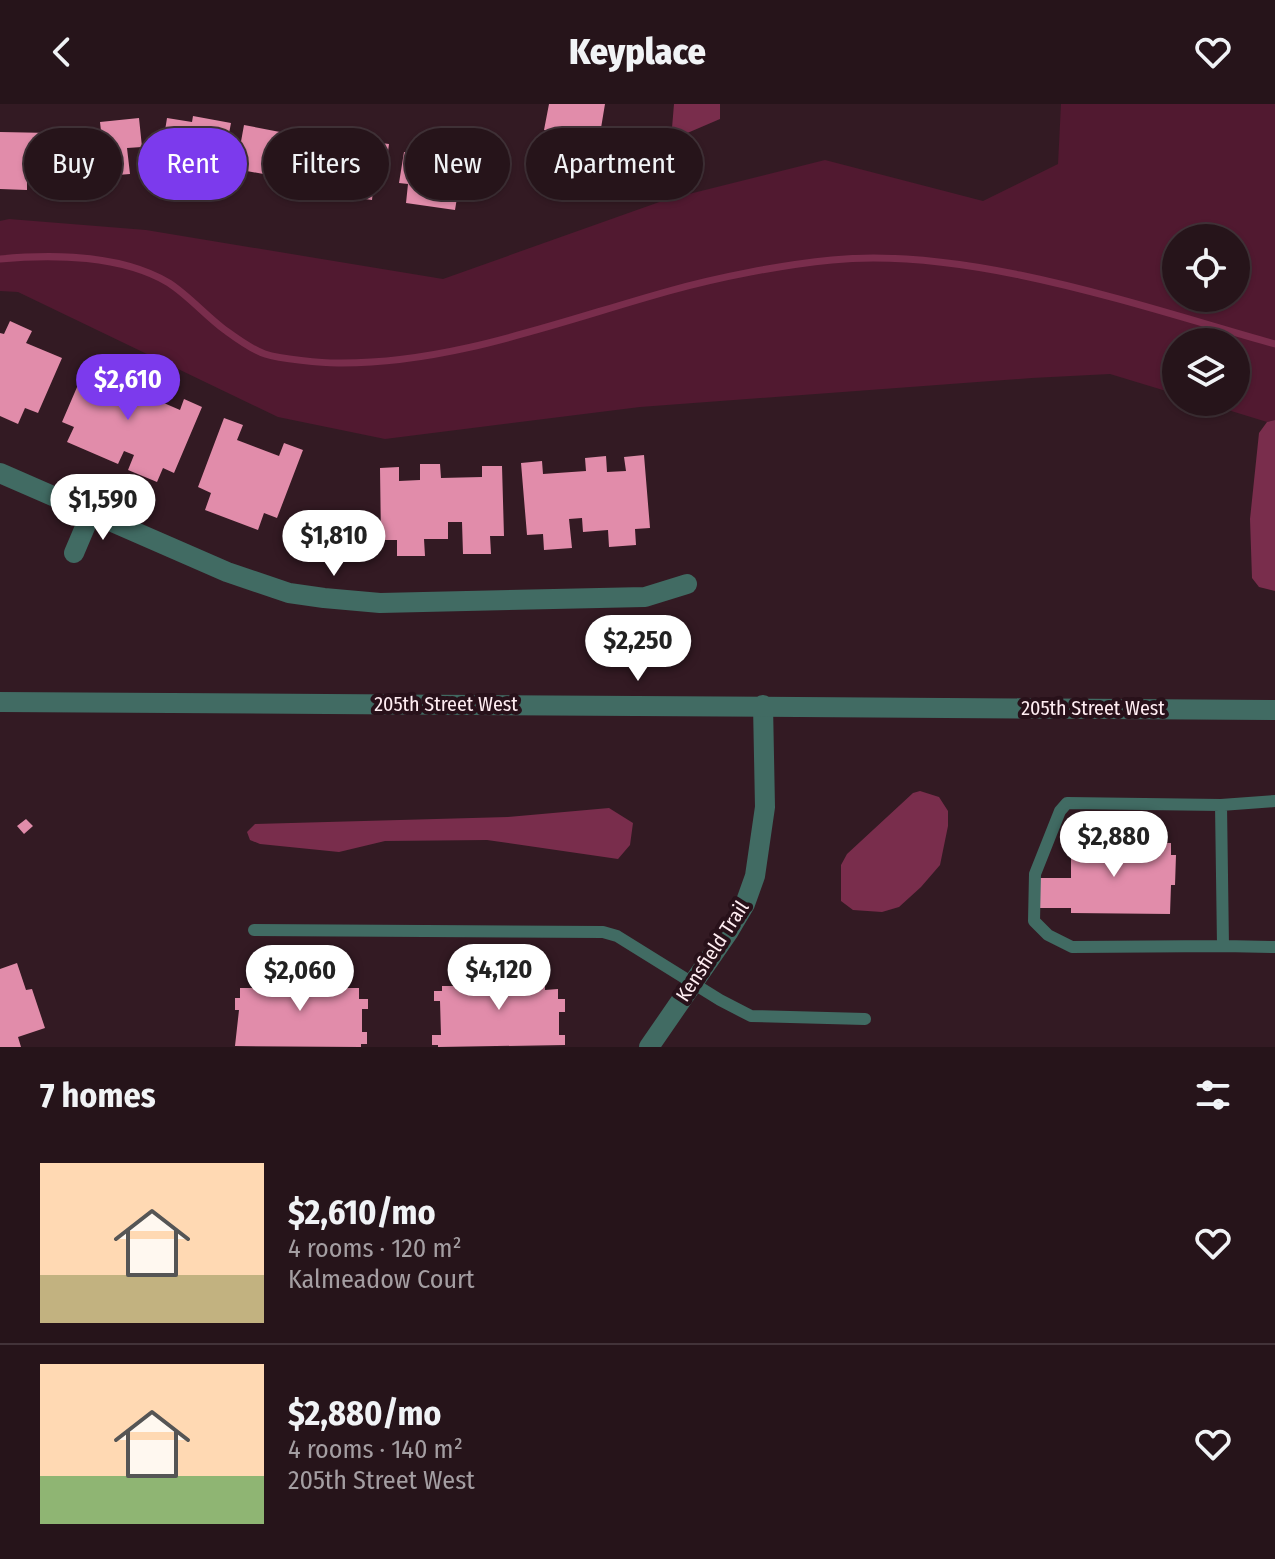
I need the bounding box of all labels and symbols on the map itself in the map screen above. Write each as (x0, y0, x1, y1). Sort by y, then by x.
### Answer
pin: $2,610 (63, 354, 193, 422)
pin: $1,590 (38, 474, 168, 542)
pin: $1,810 (269, 510, 399, 578)
pin: $2,250 (573, 615, 703, 683)
street label: 205th Street West (374, 692, 518, 716)
street label: 205th Street West (1021, 696, 1165, 720)
pin: $2,880 (1049, 811, 1179, 879)
street label: Kensfield Trail (671, 896, 753, 1006)
pin: $4,120 (434, 944, 564, 1012)
pin: $2,060 (235, 945, 365, 1013)

